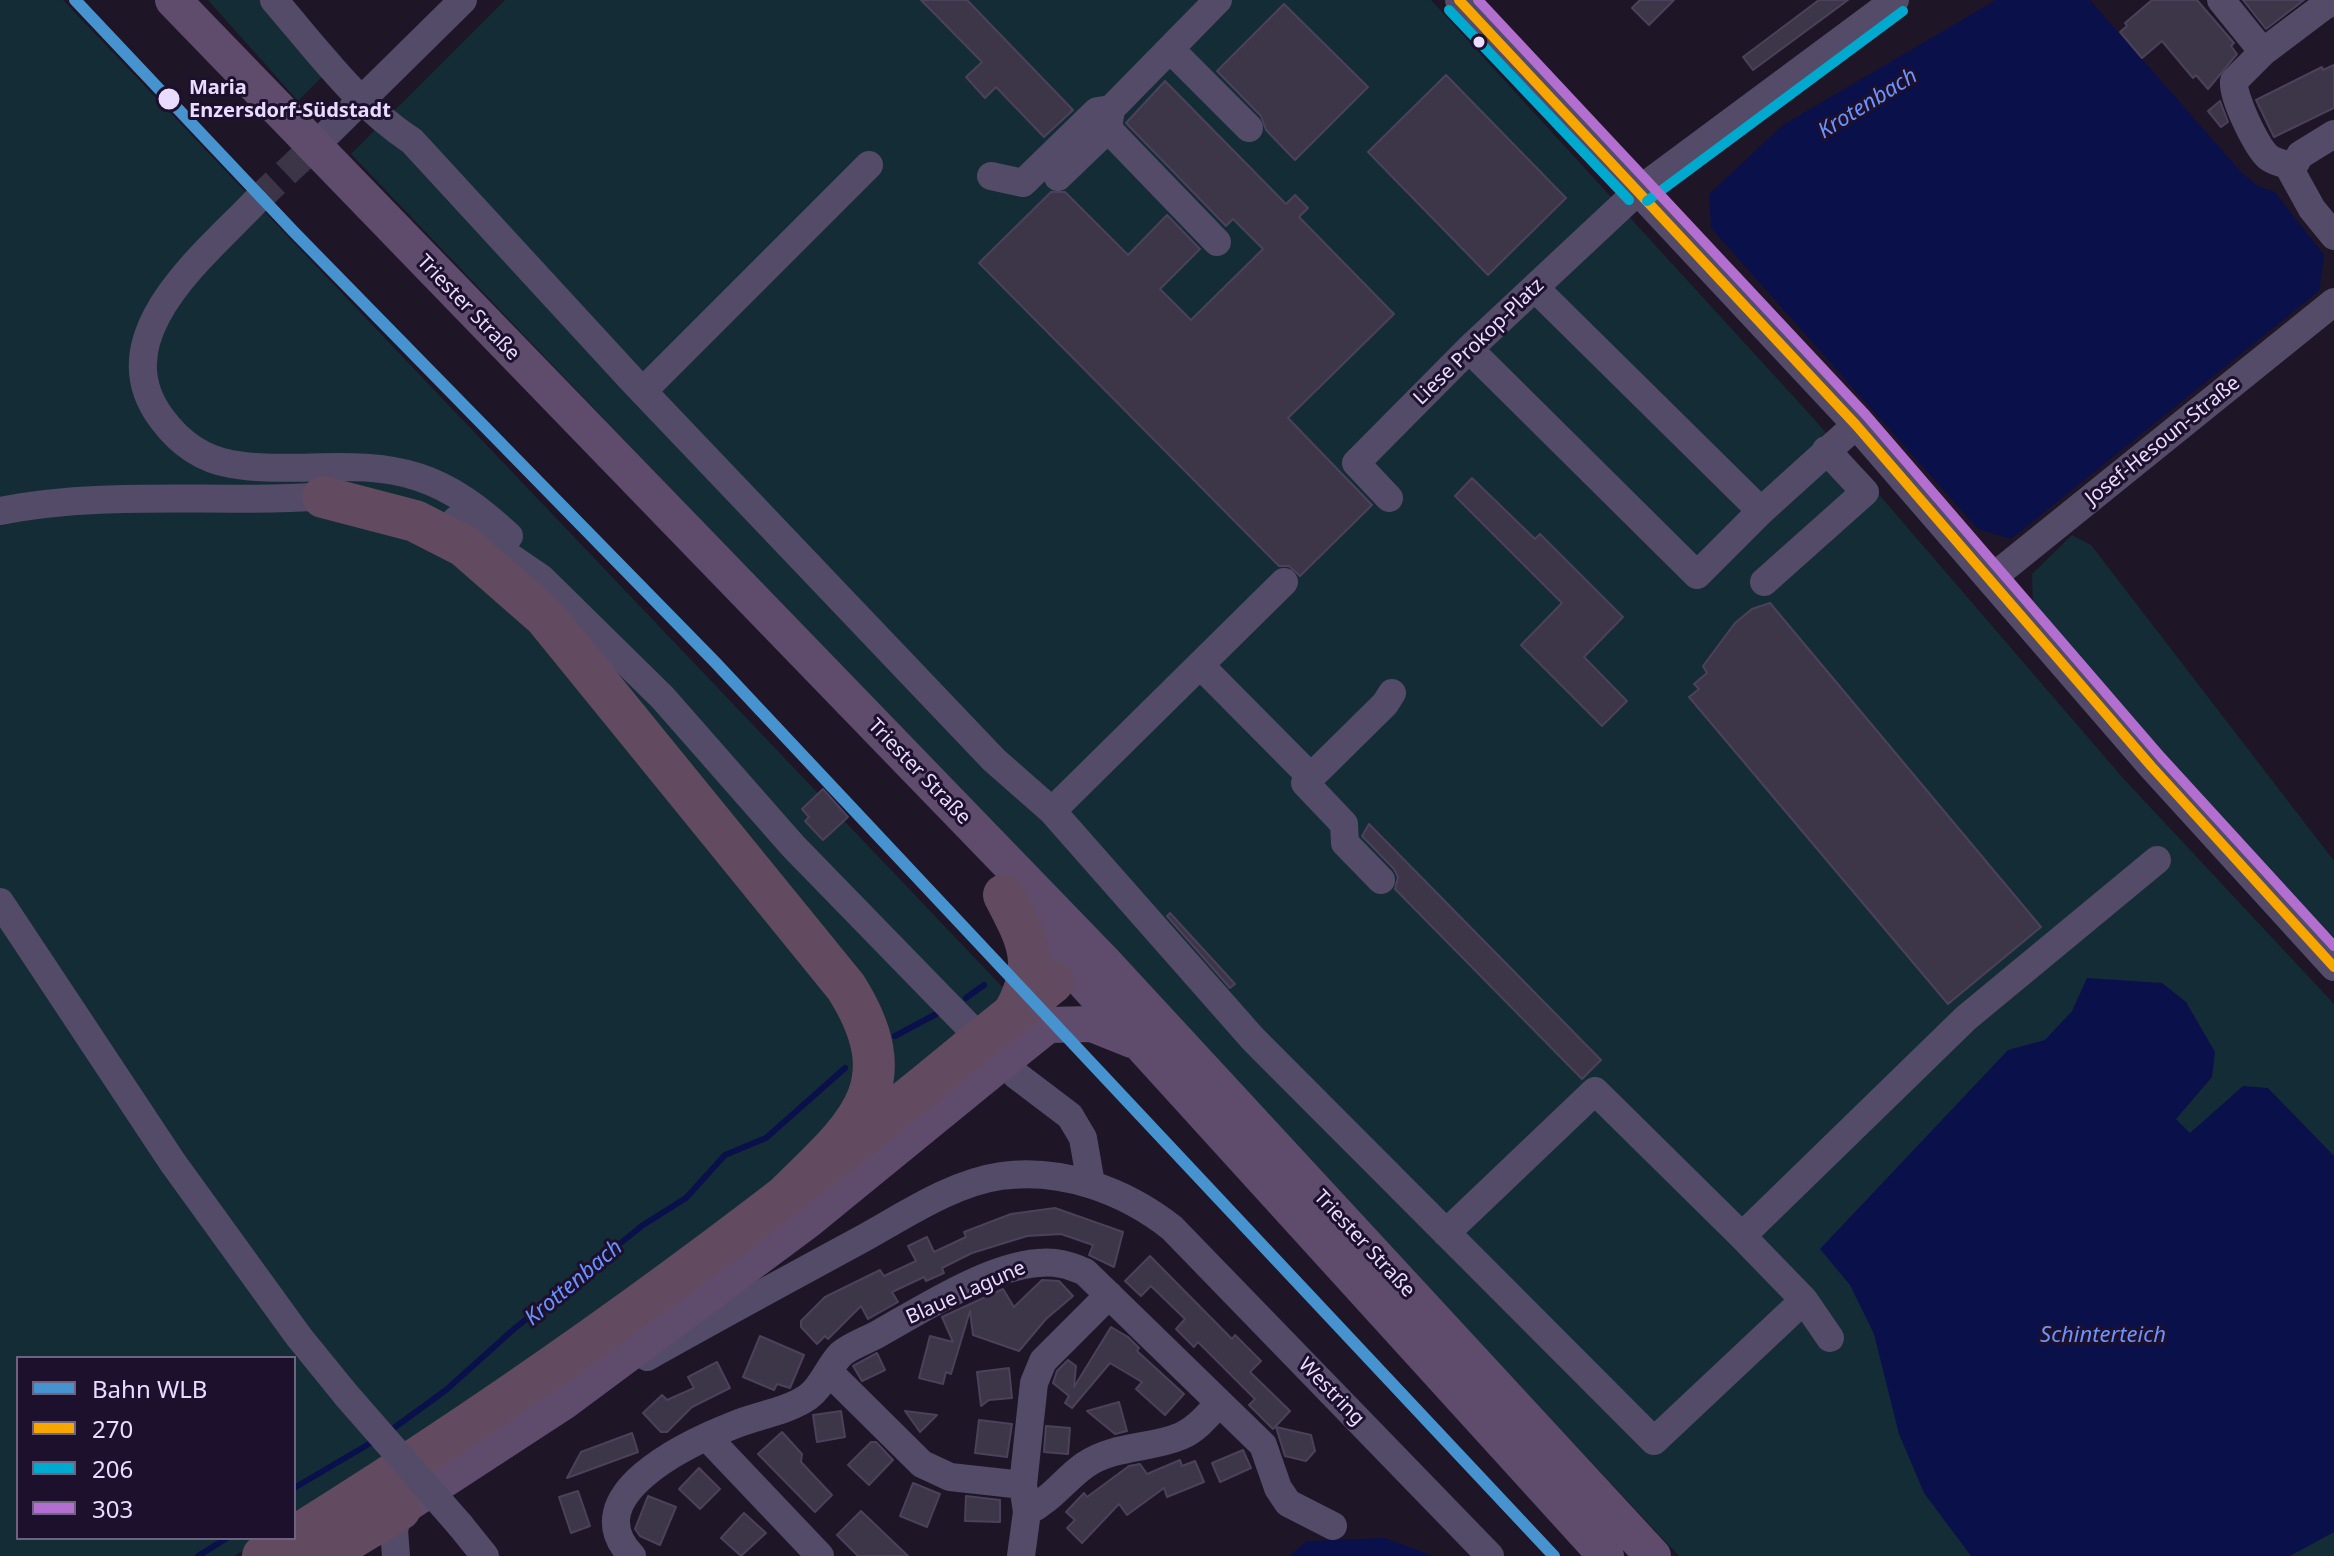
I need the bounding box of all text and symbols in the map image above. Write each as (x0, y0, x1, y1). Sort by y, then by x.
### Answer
unlabelled marker (1471, 34, 1487, 50)
water label: Krotenbach (1814, 63, 1922, 145)
place label: Maria Enzersdorf-Südstadt (189, 76, 391, 123)
marker: Maria Enzersdorf-Südstadt (156, 86, 182, 112)
street label: Triester Straße (412, 250, 524, 366)
street label: Liese Prokop-Platz (1409, 274, 1549, 410)
street label: Josef-Hesoun-Straße (2081, 371, 2245, 511)
street label: Triester Straße (863, 714, 975, 830)
street label: Triester Straße (1308, 1186, 1420, 1302)
water label: Krottenbach (520, 1235, 628, 1331)
street label: Blaue Lagune (903, 1256, 1029, 1330)
water label: Schinterteich (2040, 1323, 2166, 1349)
street label: Westring (1293, 1353, 1369, 1431)
legend (16, 1356, 296, 1540)
text: Bahn WLB (92, 1372, 207, 1405)
text: 270 (92, 1412, 133, 1445)
text: 206 (92, 1452, 133, 1485)
text: 303 (92, 1492, 133, 1525)

